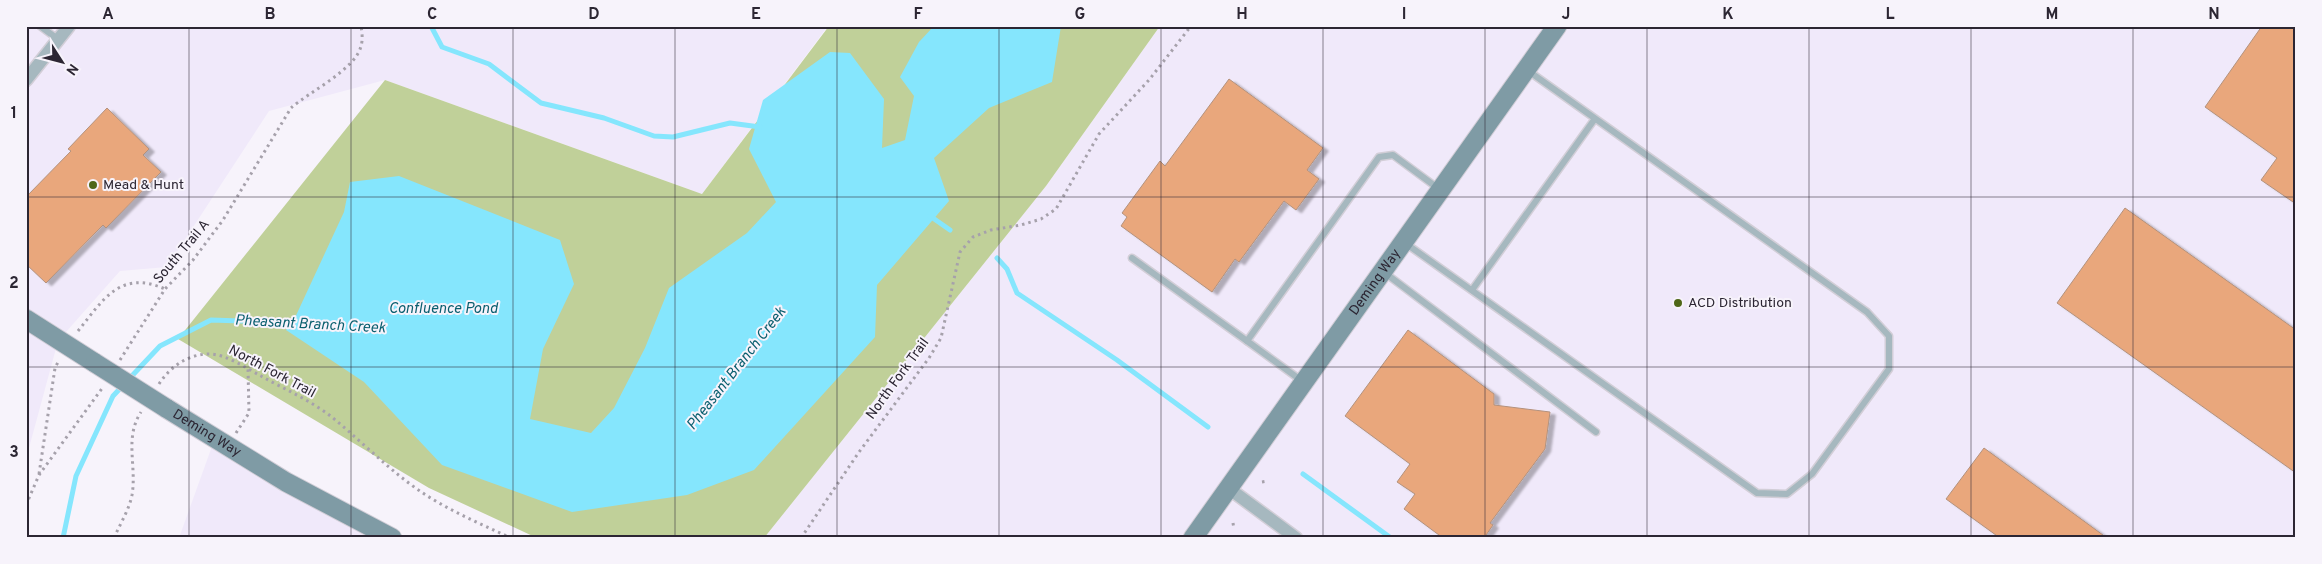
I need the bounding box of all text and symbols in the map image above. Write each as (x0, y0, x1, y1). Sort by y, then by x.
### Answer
text: A (102, 5, 114, 25)
text: B (264, 5, 276, 25)
text: C (427, 5, 437, 25)
text: D (588, 5, 600, 25)
text: E (751, 5, 761, 25)
text: F (913, 5, 923, 25)
text: G (1075, 5, 1085, 25)
text: H (1236, 5, 1248, 25)
text: I (1402, 5, 1406, 25)
text: J (1562, 5, 1570, 25)
text: K (1722, 5, 1734, 25)
text: L (1885, 5, 1895, 25)
text: M (2046, 5, 2058, 25)
text: N (2208, 5, 2220, 25)
north arrow (38, 38, 88, 88)
text: N (61, 60, 81, 78)
text: 1 (11, 104, 17, 124)
place label: Mead & Hunt (103, 177, 184, 194)
marker: Mead & Hunt (87, 179, 99, 191)
street label: South Trail A (150, 217, 214, 287)
street label: Deming Way (1346, 245, 1404, 319)
text: 2 (9, 274, 19, 294)
place label: ACD Distribution (1688, 295, 1792, 312)
marker: ACD Distribution (1672, 297, 1684, 309)
water label: Confluence Pond (388, 300, 498, 319)
water label: Pheasant Branch Creek (683, 303, 791, 434)
water label: Pheasant Branch Creek (234, 312, 386, 338)
street label: North Fork Trail (863, 335, 933, 423)
street label: North Fork Trail (226, 342, 318, 402)
street label: Deming Way (169, 406, 244, 461)
text: 3 (9, 443, 19, 463)

